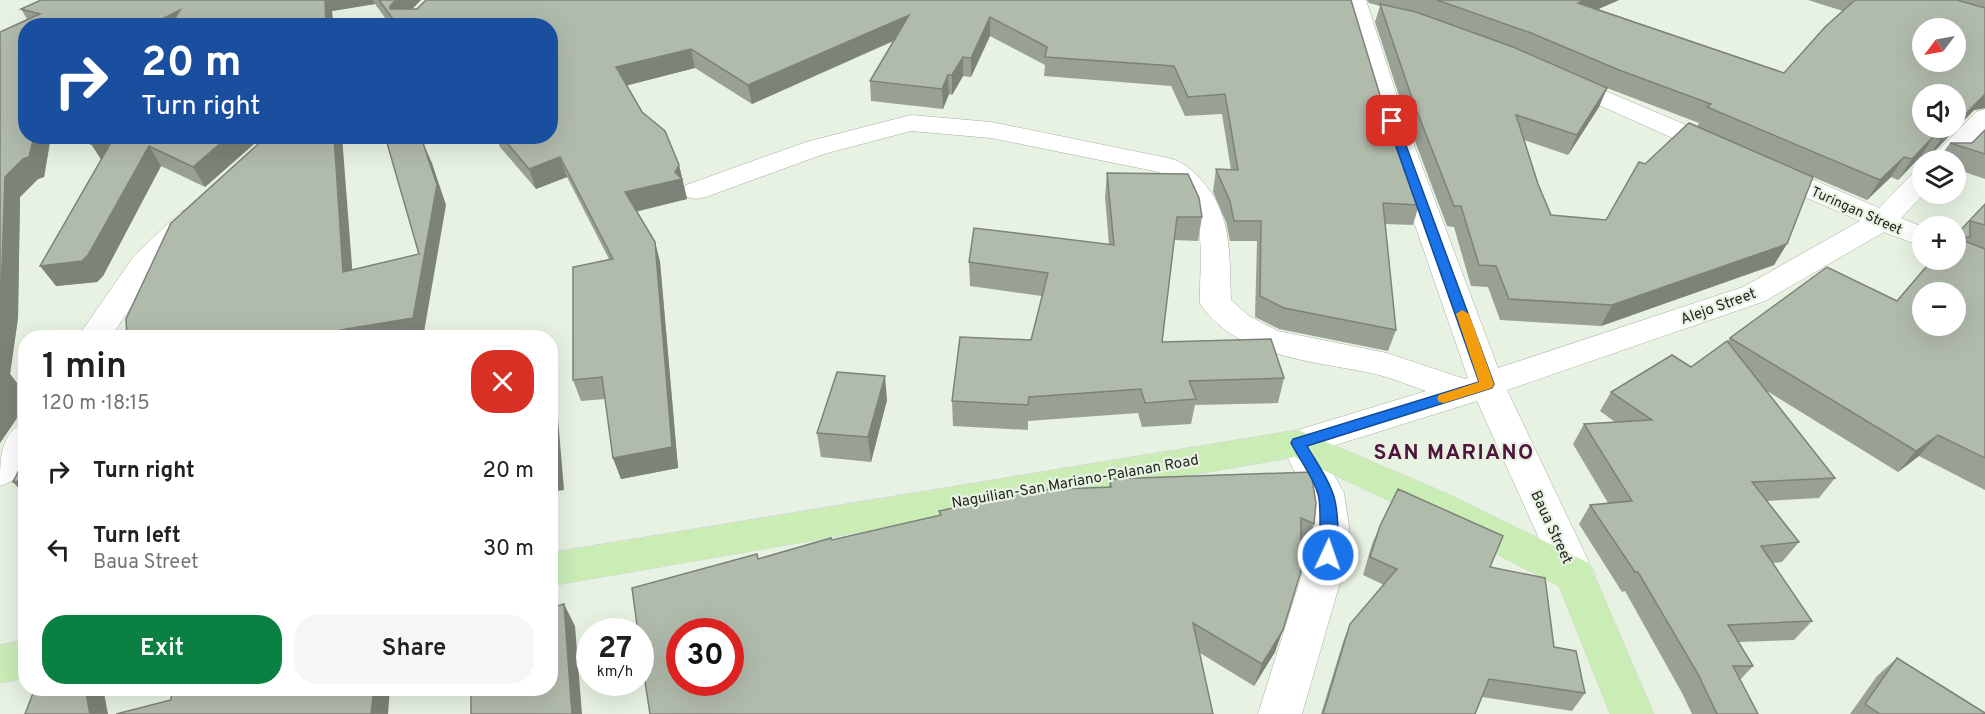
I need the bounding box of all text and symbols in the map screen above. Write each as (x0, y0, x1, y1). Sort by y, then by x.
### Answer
north arrow (1912, 18, 1966, 72)
map controls (1912, 18, 1966, 336)
text: 20 m (141, 38, 242, 91)
icon: right (42, 42, 120, 120)
button: sound (1912, 84, 1966, 138)
text: Turn right (141, 90, 260, 124)
pin (1366, 95, 1417, 146)
icon: arrive (1375, 104, 1408, 137)
button: layers (1912, 150, 1966, 204)
street label: Turingan Street (1808, 184, 1905, 239)
button: + (1912, 216, 1966, 270)
button: − (1912, 282, 1966, 336)
street label: Alejo Street (1678, 285, 1759, 330)
text: 1 min (42, 345, 127, 391)
button: close (471, 350, 534, 413)
text: 120 m · 18:15 (42, 391, 150, 417)
district label: SAN MARIANO (1373, 440, 1535, 467)
street label: Naguilian-San Mariano-Palanan Road (950, 451, 1200, 514)
icon: right (42, 455, 75, 488)
text: Turn right (93, 458, 195, 485)
text: 20 m (483, 458, 534, 485)
street label: Baua Street (1525, 488, 1576, 568)
text: Turn left (93, 523, 181, 550)
position arrow (1296, 523, 1360, 587)
icon: left (42, 533, 75, 566)
text: 30 m (483, 536, 534, 563)
text: Baua Street (93, 550, 199, 576)
button: Exit (42, 615, 282, 684)
button: Share (294, 615, 534, 684)
speed limit sign: 30 (666, 618, 744, 696)
text: 27 (598, 631, 632, 668)
text: km/h (597, 663, 633, 682)

